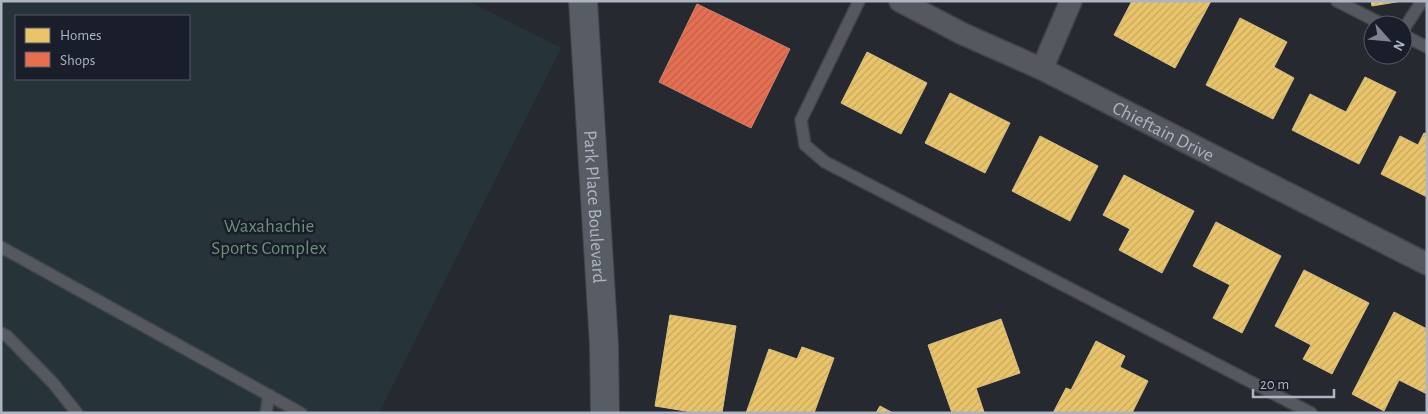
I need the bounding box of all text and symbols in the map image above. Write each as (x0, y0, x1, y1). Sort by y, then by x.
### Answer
legend (15, 15, 190, 80)
north arrow (1363, 15, 1413, 65)
text: Homes (60, 28, 102, 43)
text: N (1390, 38, 1407, 53)
text: Shops (60, 53, 95, 68)
street label: Chieftain Drive (1109, 98, 1217, 166)
street label: Park Place Boulevard (580, 130, 608, 284)
park label: Waxahachie Sports Complex (211, 217, 327, 258)
scale bar (1253, 366, 1334, 398)
text: 20 m (1260, 377, 1289, 392)

